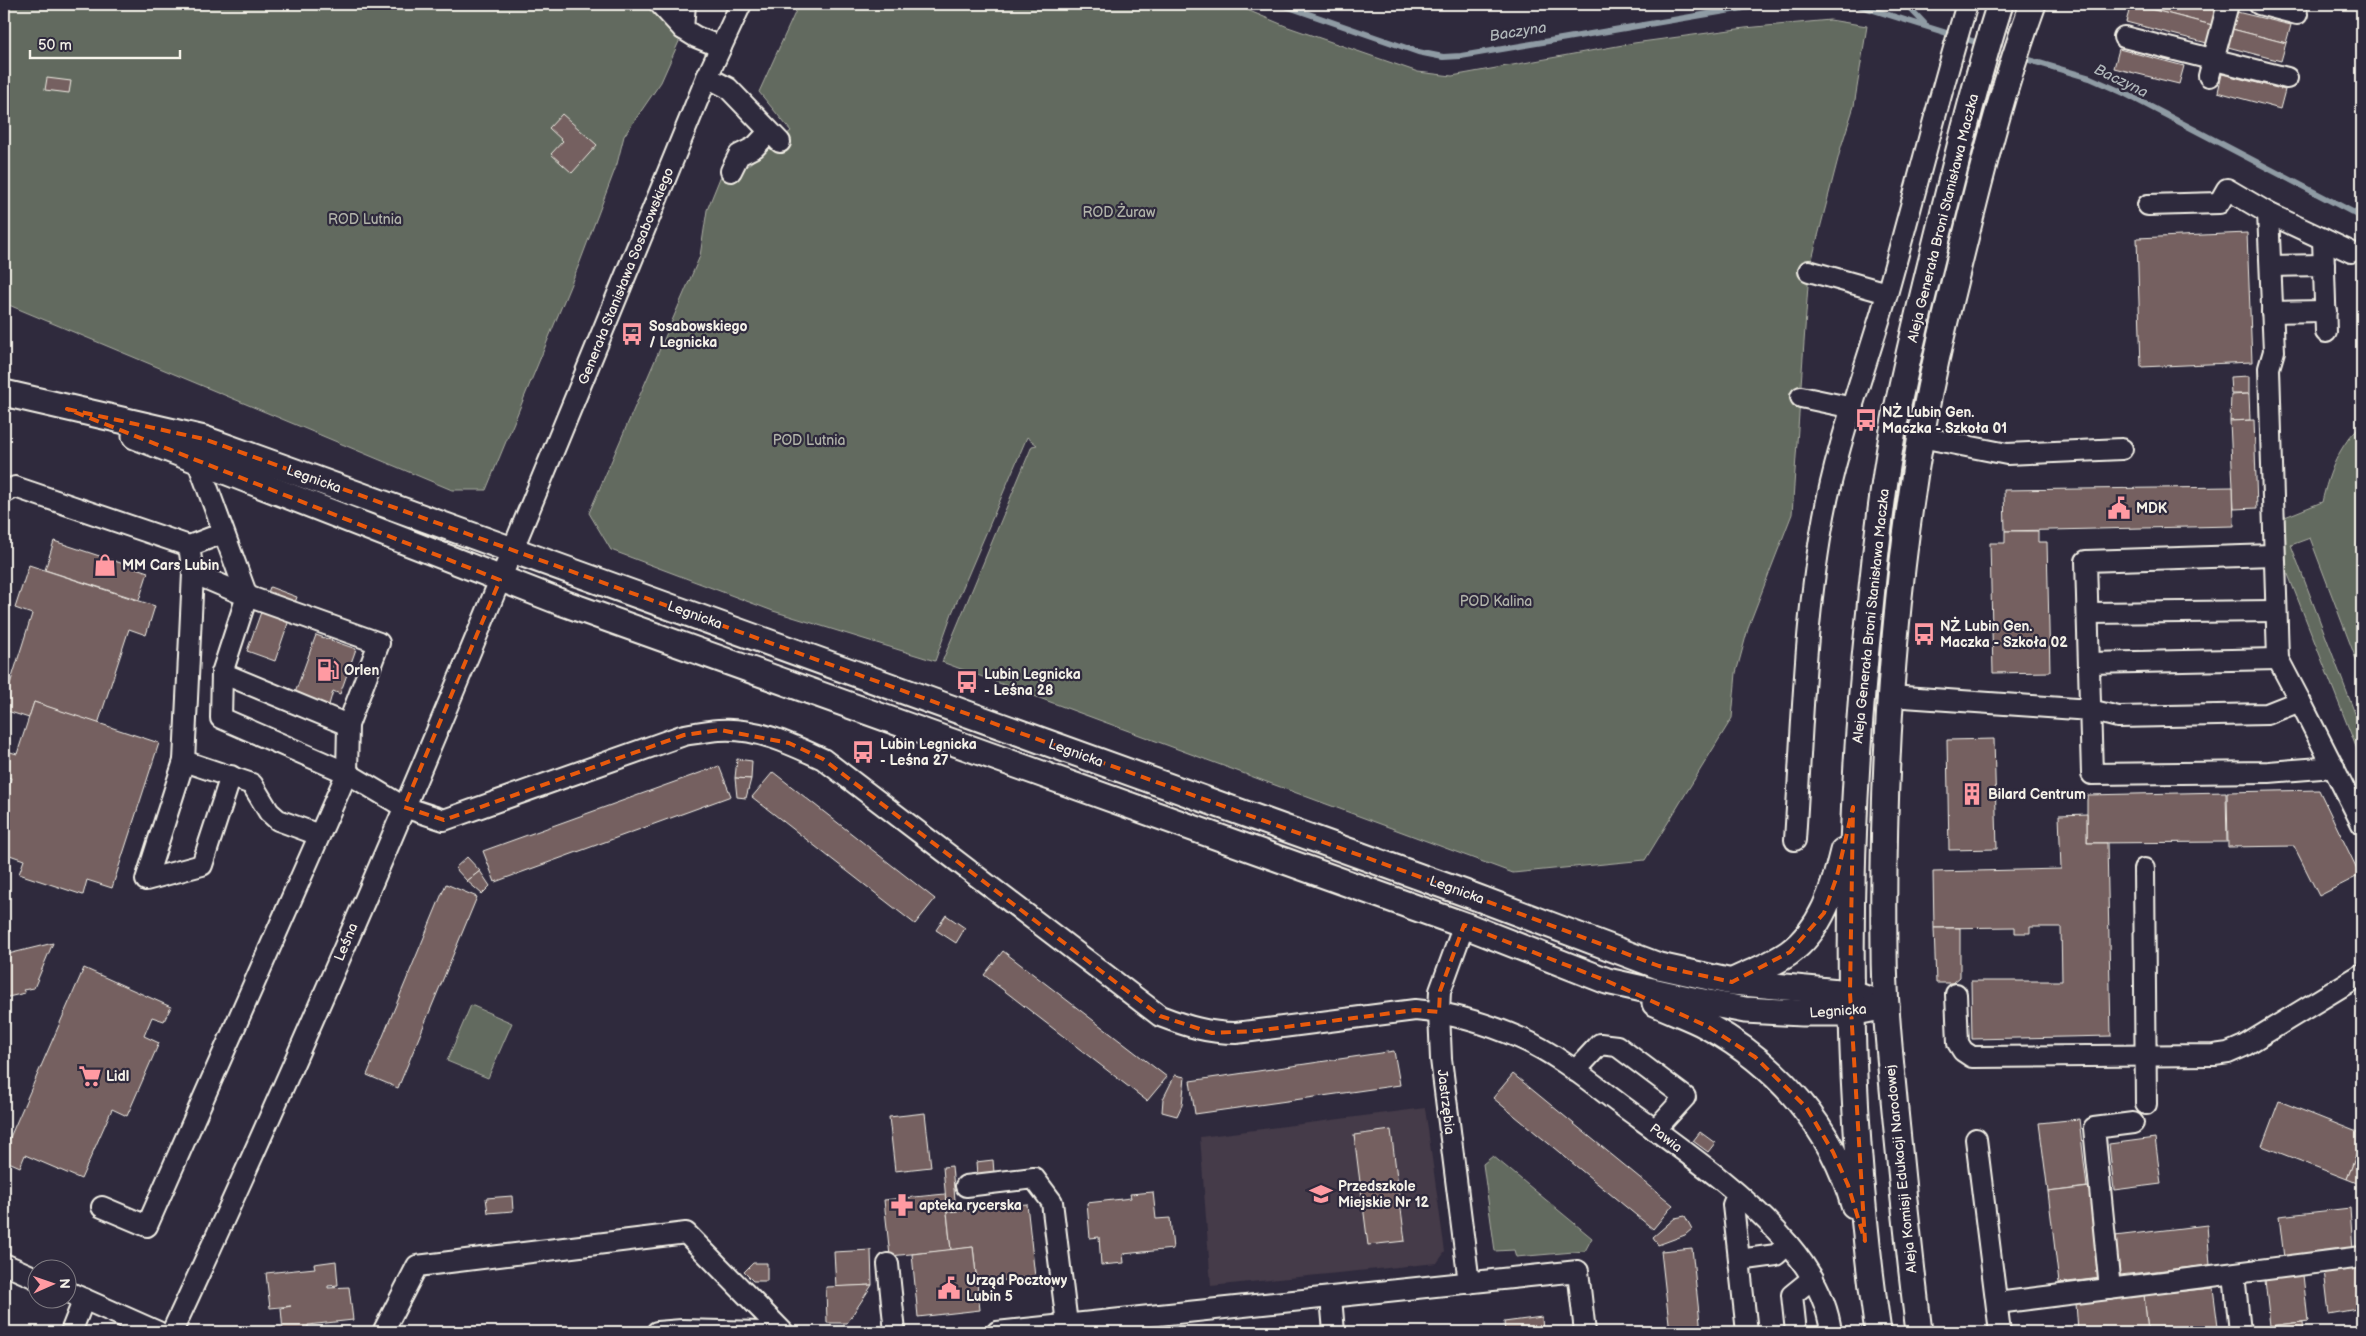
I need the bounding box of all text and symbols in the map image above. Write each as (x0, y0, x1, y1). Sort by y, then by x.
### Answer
water label: Baczyna (1488, 18, 1548, 46)
scale bar (30, 28, 180, 60)
text: 50 m (38, 36, 72, 55)
water label: Baczyna (2091, 60, 2151, 102)
street label: Aleja Generała Broni Stanisława Maczka (1904, 92, 1982, 344)
street label: Generała Stanisława Sosabowskiego (575, 165, 677, 387)
park label: ROD Żuraw (1083, 203, 1156, 221)
park label: ROD Lutnia (328, 211, 402, 228)
place label: Sosabowskiego / Legnicka (649, 318, 747, 351)
bus stop icon: Sosabowskiego / Legnicka (619, 321, 645, 347)
place label: NŻ Lubin Gen. Maczka - Szkoła 01 (1882, 402, 2007, 437)
bus stop icon: NŻ Lubin Gen. Maczka - Szkoła 01 (1853, 407, 1879, 433)
park label: POD Lutnia (773, 432, 845, 449)
street label: Legnicka (284, 461, 344, 497)
street label: Aleja Generała Broni Stanisława Maczka (1849, 488, 1893, 744)
public building icon: MDK (2106, 495, 2132, 521)
place label: MDK (2136, 500, 2168, 517)
shop icon: MM Cars Lubin (92, 552, 118, 578)
place label: MM Cars Lubin (122, 557, 219, 574)
park label: POD Kalina (1460, 593, 1532, 610)
street label: Legnicka (665, 597, 725, 633)
place label: NŻ Lubin Gen. Maczka - Szkoła 02 (1940, 616, 2068, 651)
bus stop icon: NŻ Lubin Gen. Maczka - Szkoła 02 (1911, 621, 1937, 647)
fuel station icon: Orlen (315, 657, 341, 683)
place label: Orlen (344, 662, 379, 679)
place label: Lubin Legnicka - Leśna 28 (984, 666, 1081, 699)
bus stop icon: Lubin Legnicka - Leśna 28 (954, 669, 980, 695)
street label: Legnicka (1046, 735, 1106, 771)
place label: Lubin Legnicka - Leśna 27 (880, 736, 977, 769)
bus stop icon: Lubin Legnicka - Leśna 27 (850, 739, 876, 765)
building icon: Bilard Centrum (1959, 781, 1985, 807)
place label: Bilard Centrum (1988, 786, 2086, 803)
street label: Legnicka (1427, 872, 1487, 908)
street label: Leśna (330, 920, 362, 964)
street label: Legnicka (1809, 1001, 1867, 1021)
supermarket icon: Lidl (77, 1063, 103, 1089)
street label: Aleja Komisji Edukacji Narodowej (1882, 1064, 1920, 1274)
place label: Lidl (106, 1068, 129, 1085)
street label: Jastrzębia (1434, 1069, 1458, 1136)
street label: Pawia (1646, 1120, 1686, 1156)
place label: Przedszkole Miejskie Nr 12 (1338, 1178, 1430, 1211)
school or university icon: Przedszkole Miejskie Nr 12 (1308, 1181, 1334, 1207)
pharmacy icon: apteka rycerska (889, 1192, 915, 1218)
place label: apteka rycerska (919, 1197, 1022, 1214)
north arrow (28, 1258, 78, 1308)
place label: Urząd Pocztowy Lubin 5 (966, 1272, 1068, 1305)
public building icon: Urząd Pocztowy Lubin 5 (936, 1275, 962, 1301)
text: N (56, 1278, 73, 1289)

